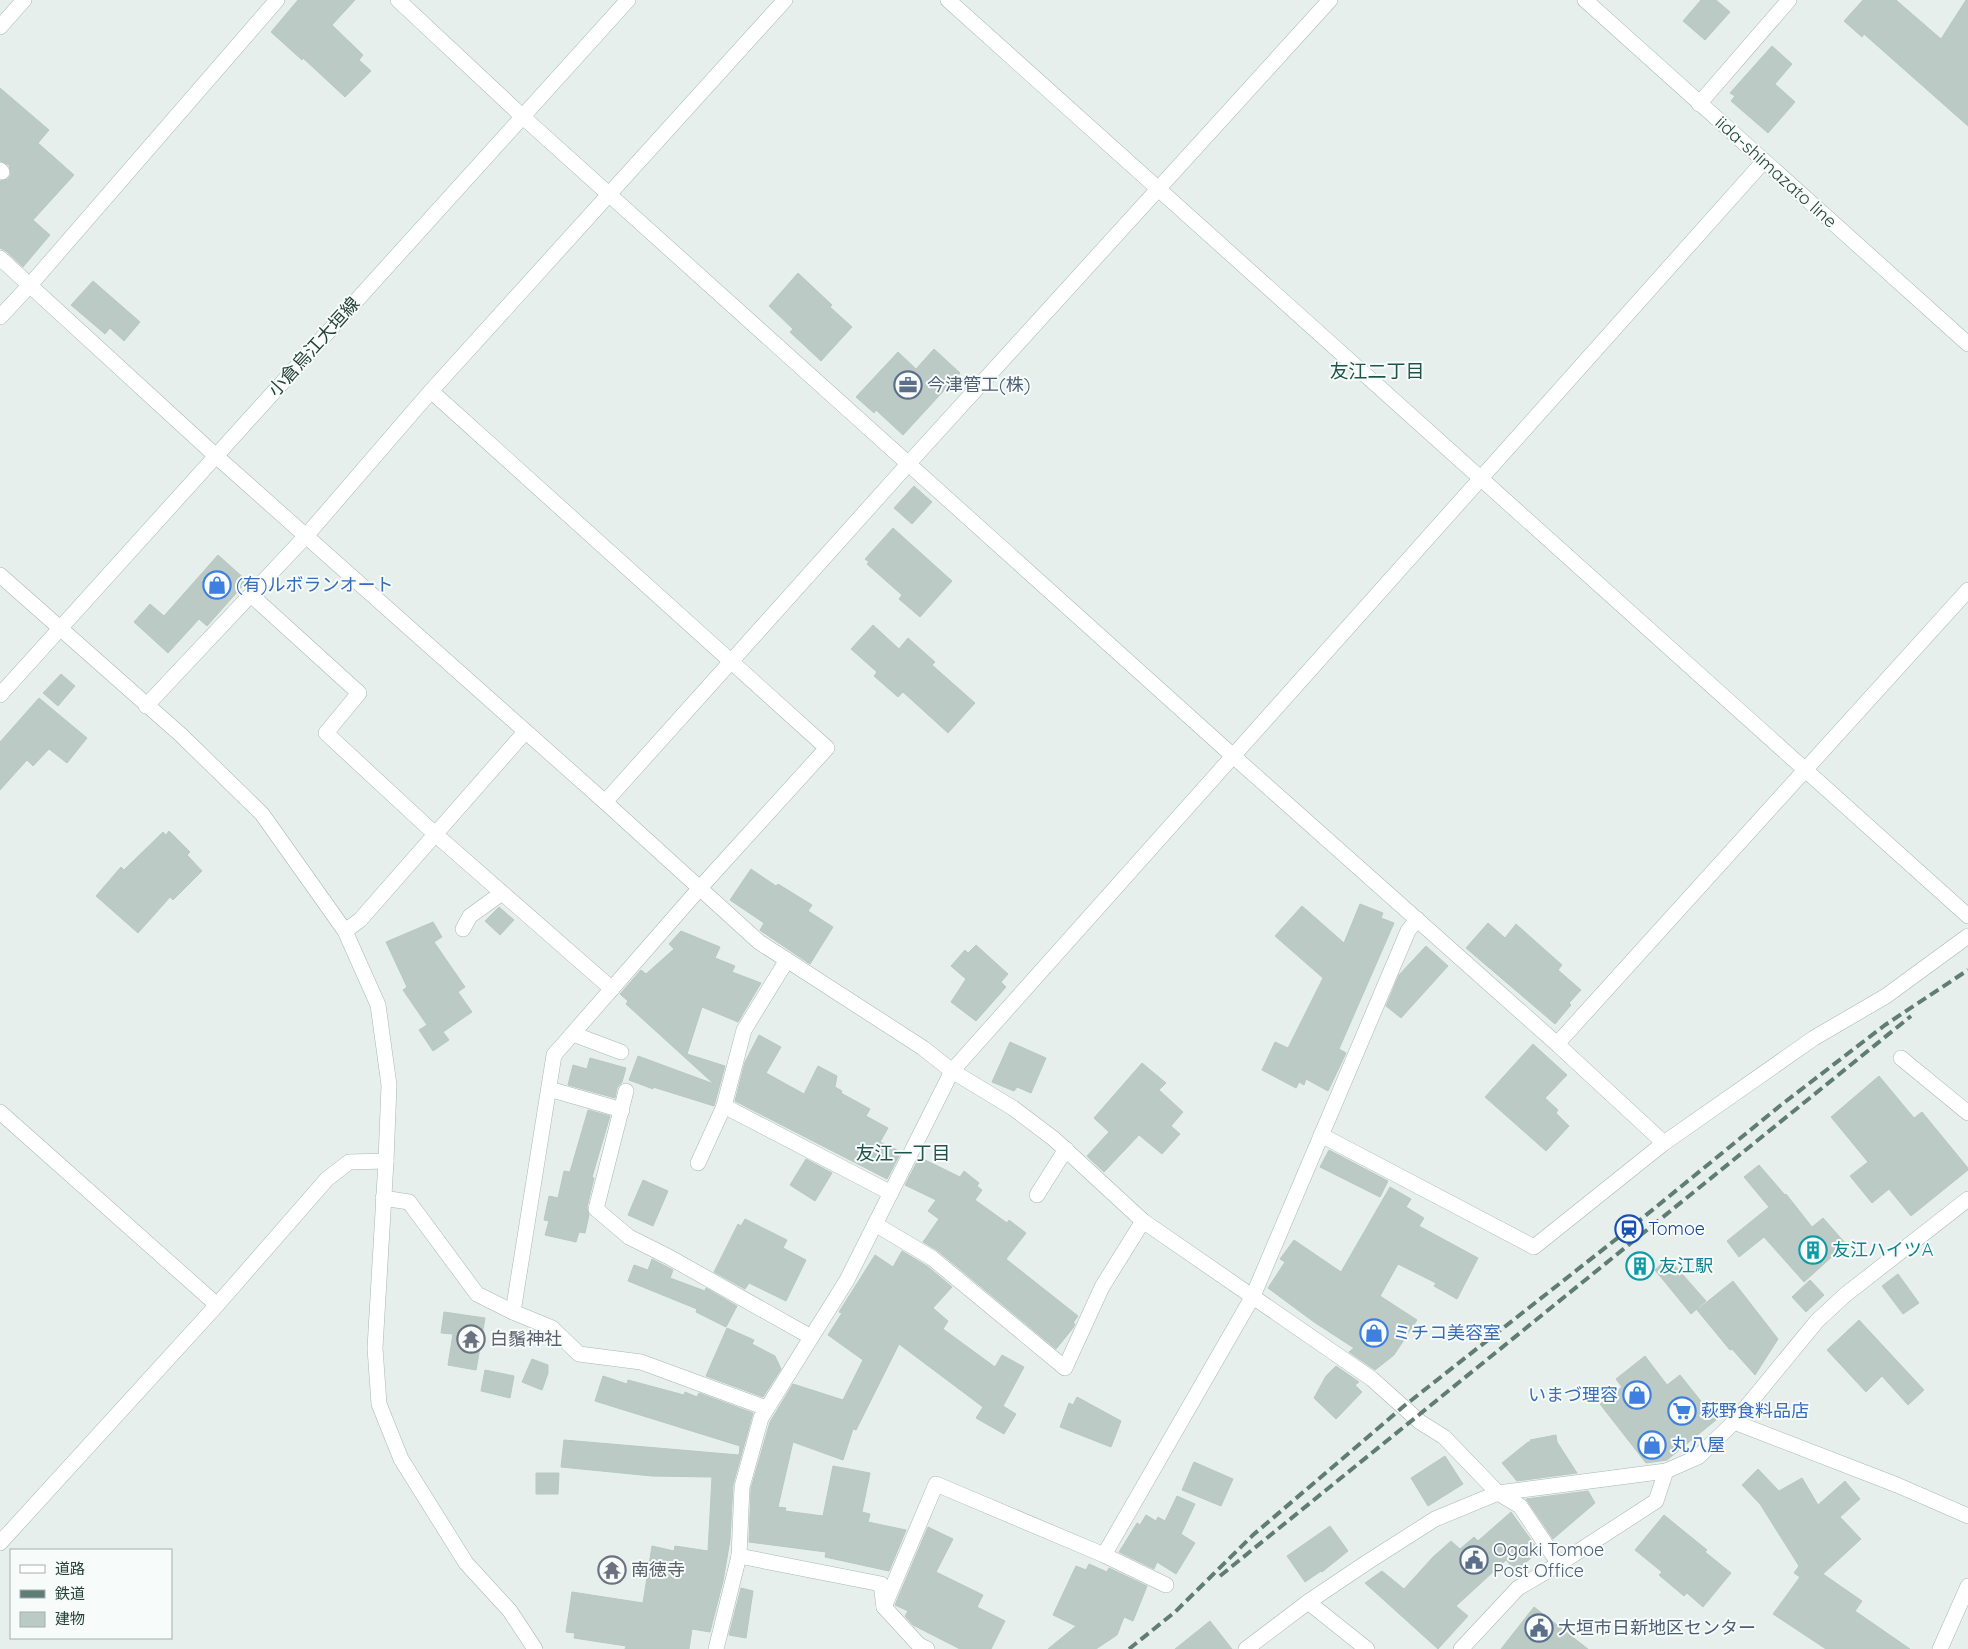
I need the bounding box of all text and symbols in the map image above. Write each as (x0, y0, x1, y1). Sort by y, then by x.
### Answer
street label: iida-shimazato line (1711, 111, 1842, 232)
street label: 小倉烏江大垣線 (263, 292, 364, 401)
district label: 友江二丁目 (1329, 359, 1425, 383)
office icon: 今津管工(株) (893, 370, 923, 400)
place label: 今津管工(株) (927, 373, 1030, 396)
shop icon: (有)ルボランオート (202, 570, 232, 600)
place label: (有)ルボランオート (236, 573, 393, 596)
district label: 友江一丁目 (855, 1141, 951, 1165)
station icon: Tomoe (1614, 1214, 1644, 1244)
place label: Tomoe (1648, 1217, 1705, 1240)
building icon: 友江ハイツA (1798, 1235, 1828, 1265)
place label: 友江ハイツA (1832, 1238, 1934, 1261)
building icon: 友江駅 (1625, 1251, 1655, 1281)
place label: 友江駅 (1659, 1254, 1713, 1277)
shop icon: ミチコ美容室 (1359, 1318, 1389, 1348)
place label: ミチコ美容室 (1393, 1321, 1501, 1344)
temple icon: 白鬚神社 (456, 1324, 486, 1354)
place label: 白鬚神社 (490, 1327, 562, 1350)
shop icon: いまづ理容 (1622, 1380, 1652, 1410)
place label: いまづ理容 (1528, 1383, 1618, 1406)
supermarket icon: 萩野食料品店 (1667, 1396, 1697, 1426)
place label: 萩野食料品店 (1701, 1399, 1809, 1422)
shop icon: 丸八屋 (1637, 1430, 1667, 1460)
place label: 丸八屋 (1671, 1433, 1725, 1456)
place label: Ogaki Tomoe Post Office (1493, 1538, 1604, 1582)
public building icon: Ogaki Tomoe Post Office (1459, 1545, 1489, 1575)
legend (10, 1549, 172, 1639)
temple icon: 南徳寺 (597, 1555, 627, 1585)
place label: 南徳寺 (631, 1558, 685, 1581)
text: 道路 (55, 1559, 85, 1578)
text: 鉄道 (55, 1584, 85, 1603)
text: 建物 (55, 1609, 85, 1628)
public building icon: 大垣市日新地区センター (1524, 1613, 1554, 1643)
place label: 大垣市日新地区センター (1558, 1616, 1756, 1639)

